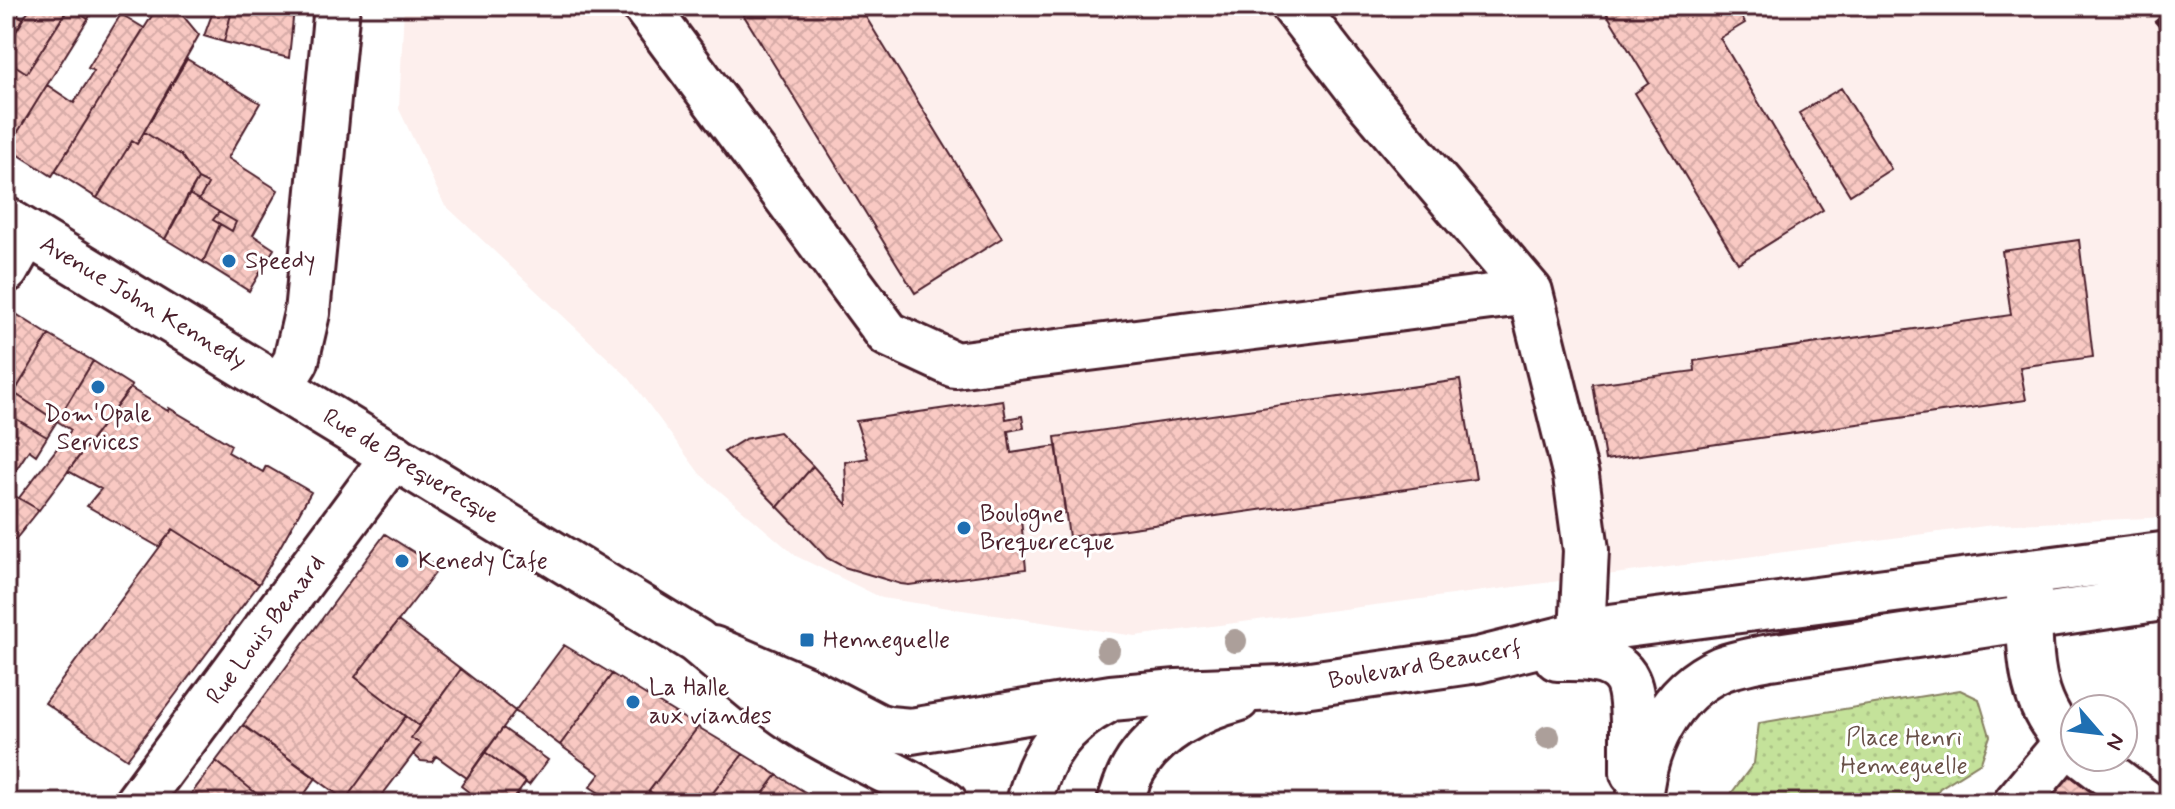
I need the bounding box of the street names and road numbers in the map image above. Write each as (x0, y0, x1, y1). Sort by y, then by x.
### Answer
street label: Avenue John Kennedy (34, 229, 252, 377)
street label: Rue de Brequerecque (317, 402, 505, 532)
street label: Rue Louis Benard (200, 549, 332, 711)
street label: Boulevard Beaucerf (1326, 633, 1524, 697)

